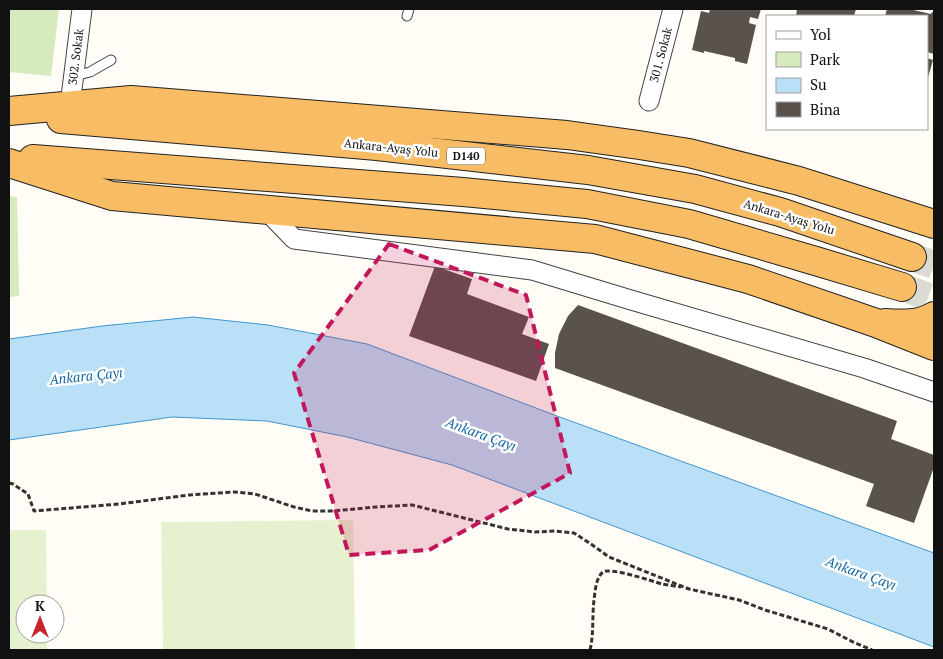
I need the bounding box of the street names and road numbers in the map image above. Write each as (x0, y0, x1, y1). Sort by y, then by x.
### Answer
street label: 301. Sokak (646, 25, 675, 84)
street label: 302. Sokak (65, 27, 86, 86)
street label: Ankara-Ayaş Yolu (343, 135, 439, 160)
road number: D140 (447, 148, 485, 164)
street label: Ankara-Ayaş Yolu (742, 196, 837, 238)

